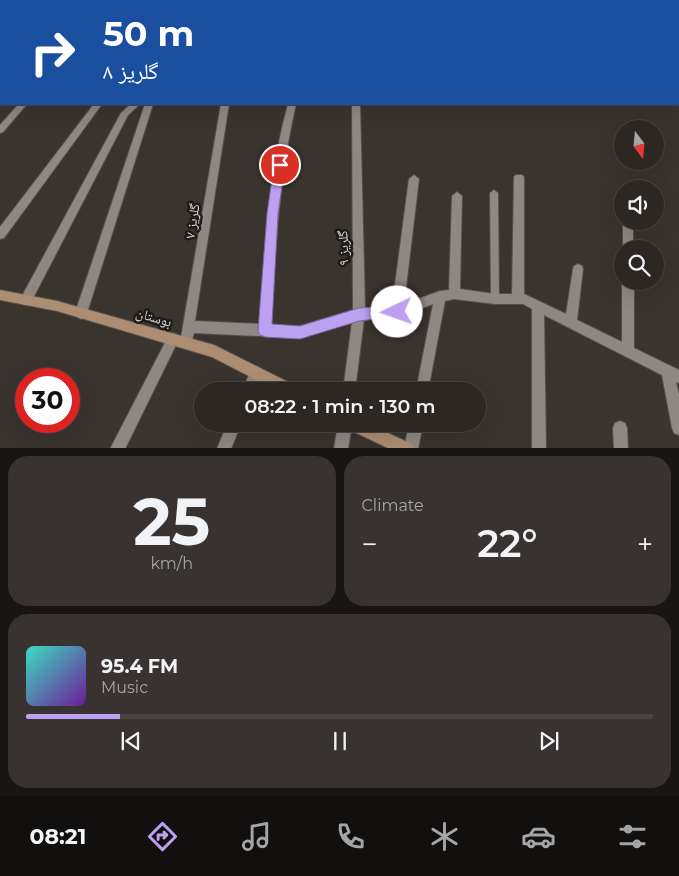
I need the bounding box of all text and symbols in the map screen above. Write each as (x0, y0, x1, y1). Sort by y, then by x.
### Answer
text: 50 m (103, 12, 194, 55)
icon: right (20, 20, 85, 85)
text: گلریز ۸ (103, 58, 159, 85)
north arrow (614, 120, 664, 170)
map controls (614, 120, 664, 290)
pin (259, 144, 301, 186)
icon: arrive (266, 151, 294, 179)
button: sound (614, 180, 664, 230)
street label: گلریز ۷ (180, 202, 204, 240)
street label: گلریز ۹ (333, 230, 353, 266)
button: search (614, 240, 664, 290)
position arrow (370, 285, 422, 337)
street label: بوستان (134, 303, 174, 331)
speed limit sign: 30 (15, 368, 80, 433)
text: 08:22 · 1 min · 130 m (244, 395, 436, 418)
text: 25 (133, 482, 210, 561)
text: Climate (362, 496, 424, 515)
text: 22° (477, 520, 537, 567)
text: − (362, 527, 378, 561)
text: + (637, 527, 653, 561)
text: km/h (150, 554, 193, 573)
text: 95.4 FM (101, 655, 178, 678)
text: Music (101, 678, 148, 697)
icon: previous (117, 727, 145, 755)
icon: pause (326, 727, 354, 755)
icon: next (535, 727, 563, 755)
icon: directions (145, 819, 180, 854)
icon: music (239, 819, 274, 854)
icon: phone (333, 819, 368, 854)
icon: climate (427, 819, 462, 854)
icon: car (521, 819, 556, 854)
icon: filters (615, 819, 650, 854)
text: 08:21 (29, 823, 86, 850)

